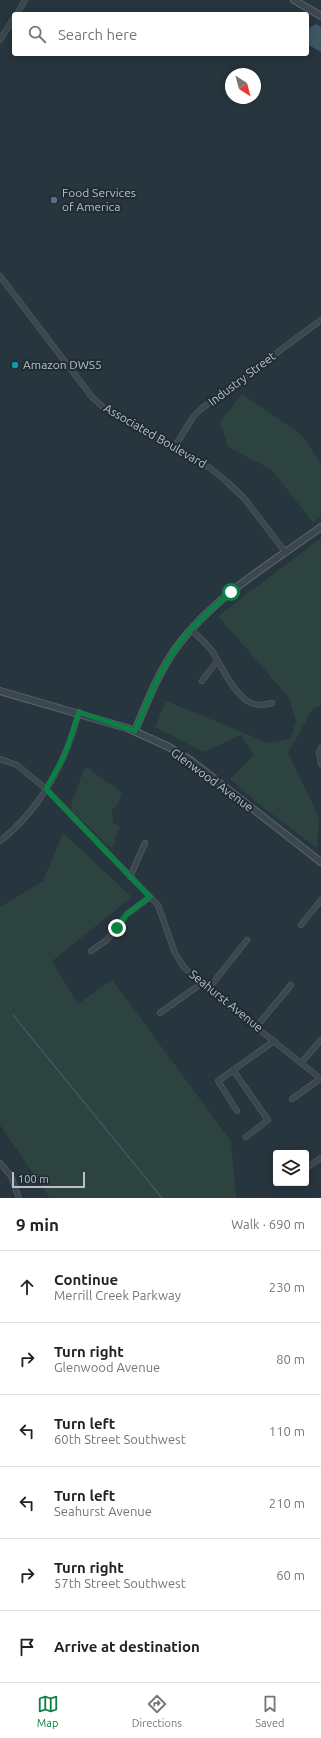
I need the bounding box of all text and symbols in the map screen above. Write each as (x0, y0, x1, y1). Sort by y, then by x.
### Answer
search box (12, 12, 309, 56)
icon: search (26, 23, 48, 45)
text: Search here (58, 26, 137, 43)
north arrow (225, 68, 261, 104)
place label: Food Services of America (62, 186, 136, 213)
marker: Food Services of America (49, 195, 59, 205)
street label: Industry Street (206, 349, 278, 408)
place label: Amazon DWS5 (23, 358, 102, 371)
marker: Amazon DWS5 (10, 360, 20, 370)
street label: Associated Boulevard (102, 401, 209, 470)
route start (222, 583, 240, 601)
street label: Glenwood Avenue (169, 746, 256, 814)
route end (108, 919, 126, 937)
street label: Seahurst Avenue (187, 967, 266, 1034)
map controls (273, 1150, 309, 1186)
button: layers (273, 1150, 309, 1186)
scale bar (12, 1170, 85, 1189)
text: 100 m (18, 1173, 49, 1185)
text: 9 min (16, 1215, 59, 1234)
text: Walk · 690 m (231, 1217, 305, 1231)
text: Continue (54, 1271, 118, 1288)
icon: ahead (16, 1276, 38, 1298)
text: 230 m (269, 1280, 305, 1294)
text: Merrill Creek Parkway (54, 1288, 181, 1302)
text: Turn right (54, 1343, 124, 1360)
icon: right (16, 1348, 38, 1370)
text: 80 m (276, 1352, 305, 1366)
text: Glenwood Avenue (54, 1360, 160, 1374)
text: Turn left (54, 1415, 115, 1432)
icon: left (16, 1420, 38, 1442)
text: 110 m (269, 1424, 305, 1438)
text: 60th Street Southwest (54, 1432, 186, 1446)
text: Turn left (54, 1487, 115, 1504)
icon: left (16, 1492, 38, 1514)
text: 210 m (269, 1496, 305, 1510)
text: Seahurst Avenue (54, 1504, 152, 1518)
text: Turn right (54, 1559, 124, 1576)
icon: right (16, 1564, 38, 1586)
text: 60 m (276, 1568, 305, 1582)
text: 57th Street Southwest (54, 1576, 186, 1590)
icon: arrive (16, 1636, 38, 1658)
text: Arrive at destination (54, 1638, 200, 1655)
tab: Map (37, 1693, 59, 1729)
tab: Directions (132, 1693, 182, 1729)
tab: Saved (255, 1693, 284, 1729)

